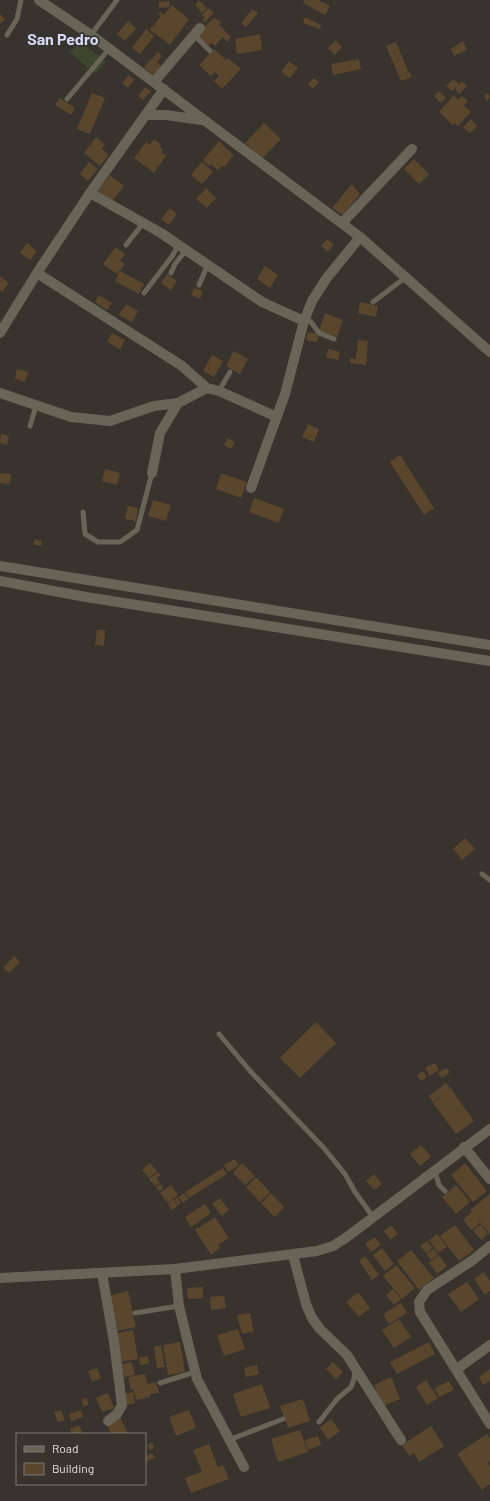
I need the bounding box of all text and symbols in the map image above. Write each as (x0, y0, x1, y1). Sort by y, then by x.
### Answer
district label: San Pedro (27, 29, 99, 48)
legend (16, 1433, 146, 1485)
text: Road (52, 1441, 79, 1455)
text: Building (52, 1461, 94, 1475)

